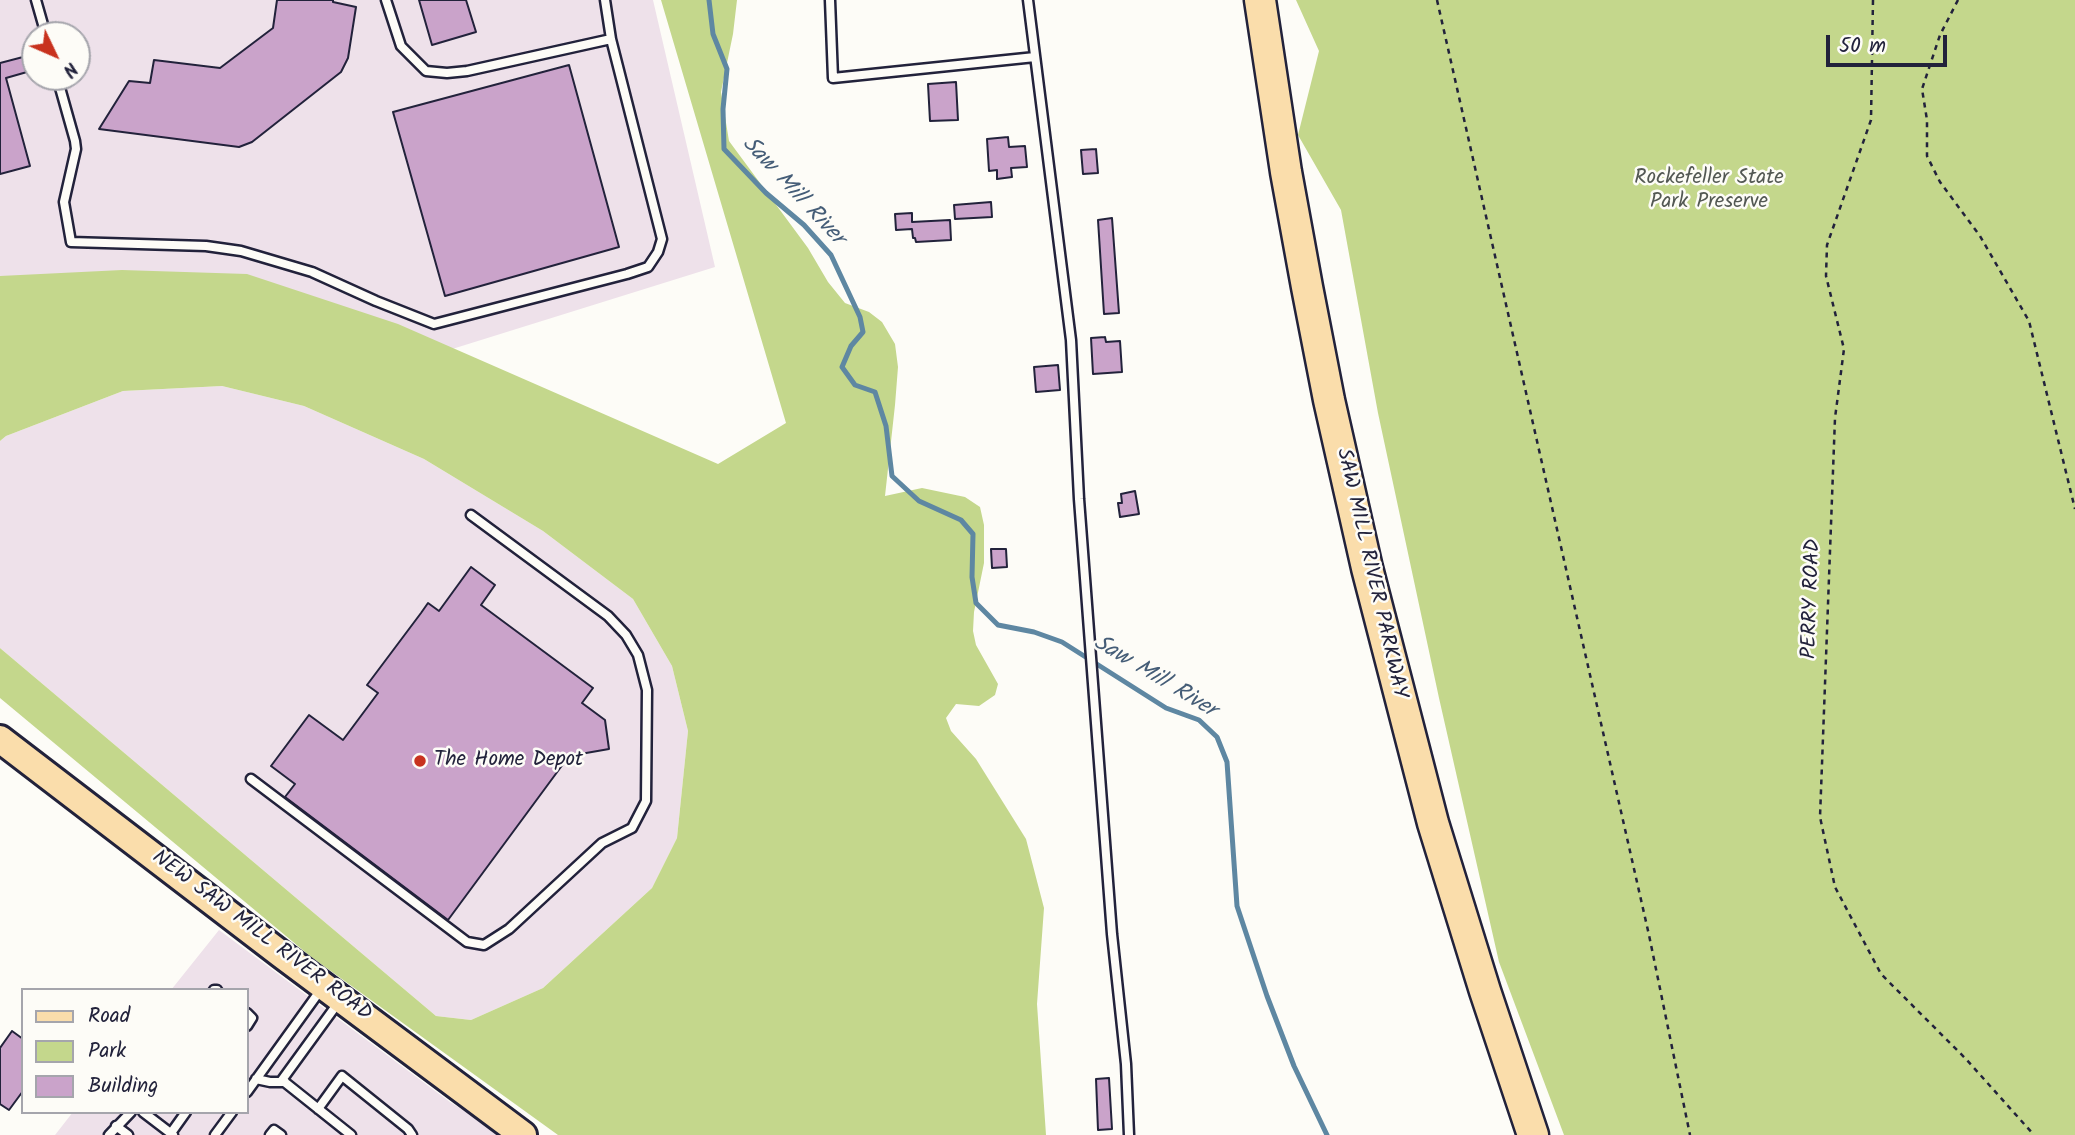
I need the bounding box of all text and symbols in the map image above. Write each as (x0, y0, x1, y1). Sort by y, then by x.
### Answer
north arrow (21, 21, 91, 91)
scale bar (1830, 21, 1951, 65)
text: 50 m (1839, 30, 1886, 63)
text: N (55, 54, 85, 84)
water label: Saw Mill River (735, 132, 849, 252)
park label: Rockefeller State Park Preserve (1634, 166, 1784, 216)
street label: SAW MILL RIVER PARKWAY (1329, 446, 1411, 702)
street label: PERRY ROAD (1798, 539, 1828, 659)
water label: Saw Mill River (1088, 631, 1220, 725)
place label: The Home Depot (434, 748, 583, 774)
marker: The Home Depot (412, 753, 428, 769)
street label: NEW SAW MILL RIVER ROAD (146, 846, 376, 1028)
legend (21, 988, 248, 1114)
text: Road (88, 1000, 130, 1033)
text: Park (88, 1035, 126, 1068)
text: Building (88, 1070, 158, 1103)

